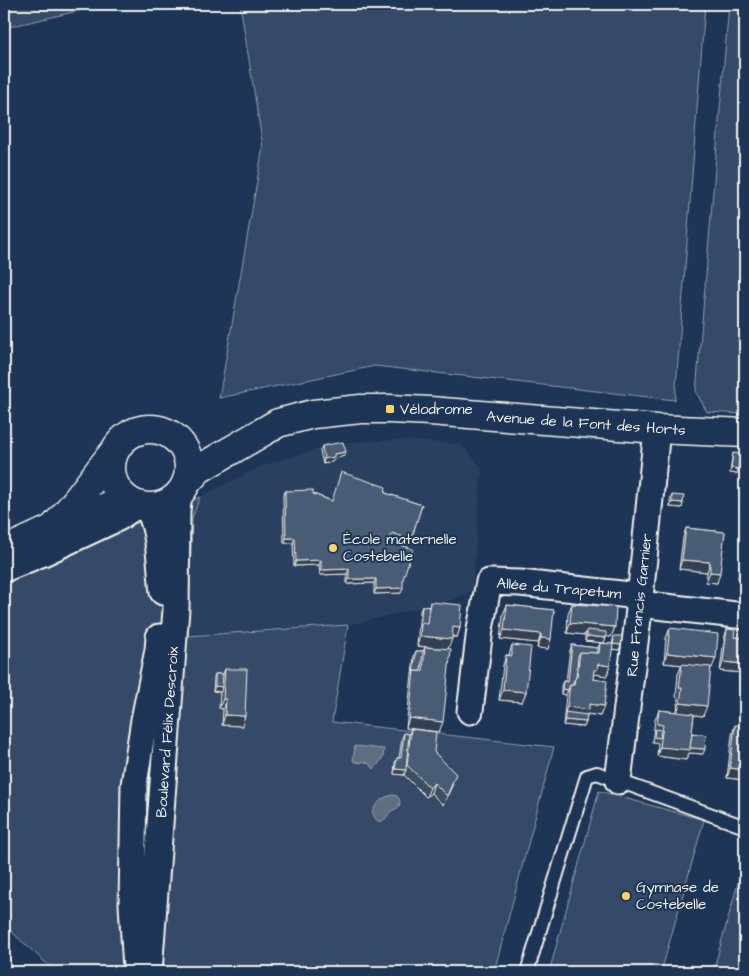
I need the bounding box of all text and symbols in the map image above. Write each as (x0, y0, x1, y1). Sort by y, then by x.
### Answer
place label: Vélodrome (400, 399, 473, 420)
marker: Vélodrome (384, 403, 396, 415)
street label: Avenue de la Font des Horts (486, 406, 687, 441)
place label: École maternelle Costebelle (343, 529, 457, 567)
street label: Rue Francis Garnier (622, 532, 657, 678)
marker: École maternelle Costebelle (327, 542, 339, 554)
street label: Allée du Trapetum (496, 573, 622, 604)
street label: Boulevard Félix Descroix (151, 645, 184, 818)
place label: Gymnase de Costebelle (636, 877, 719, 915)
marker: Gymnase de Costebelle (620, 890, 632, 902)

